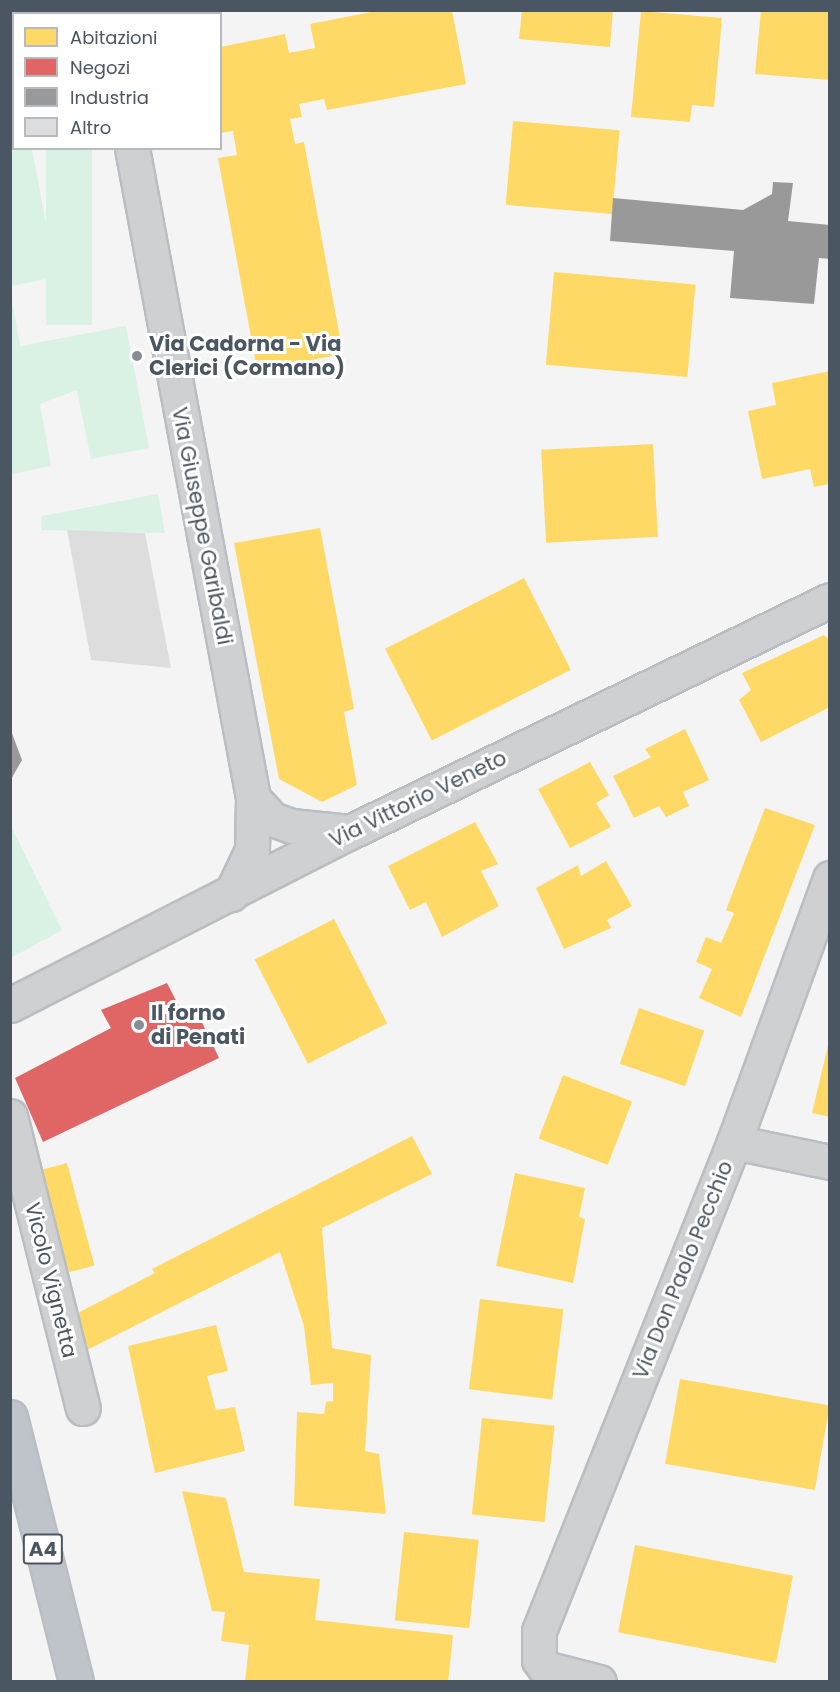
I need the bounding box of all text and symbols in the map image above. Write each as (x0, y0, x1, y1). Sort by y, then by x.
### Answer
legend (12, 12, 222, 150)
text: Abitazioni (70, 25, 158, 50)
text: Negozi (70, 55, 130, 80)
text: Industria (70, 85, 149, 110)
text: Altro (70, 115, 111, 140)
place label: Via Cadorna - Via Clerici (Cormano) (149, 331, 345, 381)
marker: Via Cadorna - Via Clerici (Cormano) (130, 349, 144, 363)
street label: Via Giuseppe Garibaldi (167, 405, 237, 647)
street label: Via Vittorio Veneto (325, 745, 511, 853)
place label: Il forno di Penati (151, 1000, 245, 1050)
marker: Il forno di Penati (132, 1018, 146, 1032)
street label: Via Don Paolo Pecchio (628, 1157, 738, 1383)
street label: Vicolo Vignetta (20, 1200, 82, 1360)
road number: A4 (22, 1532, 64, 1566)

